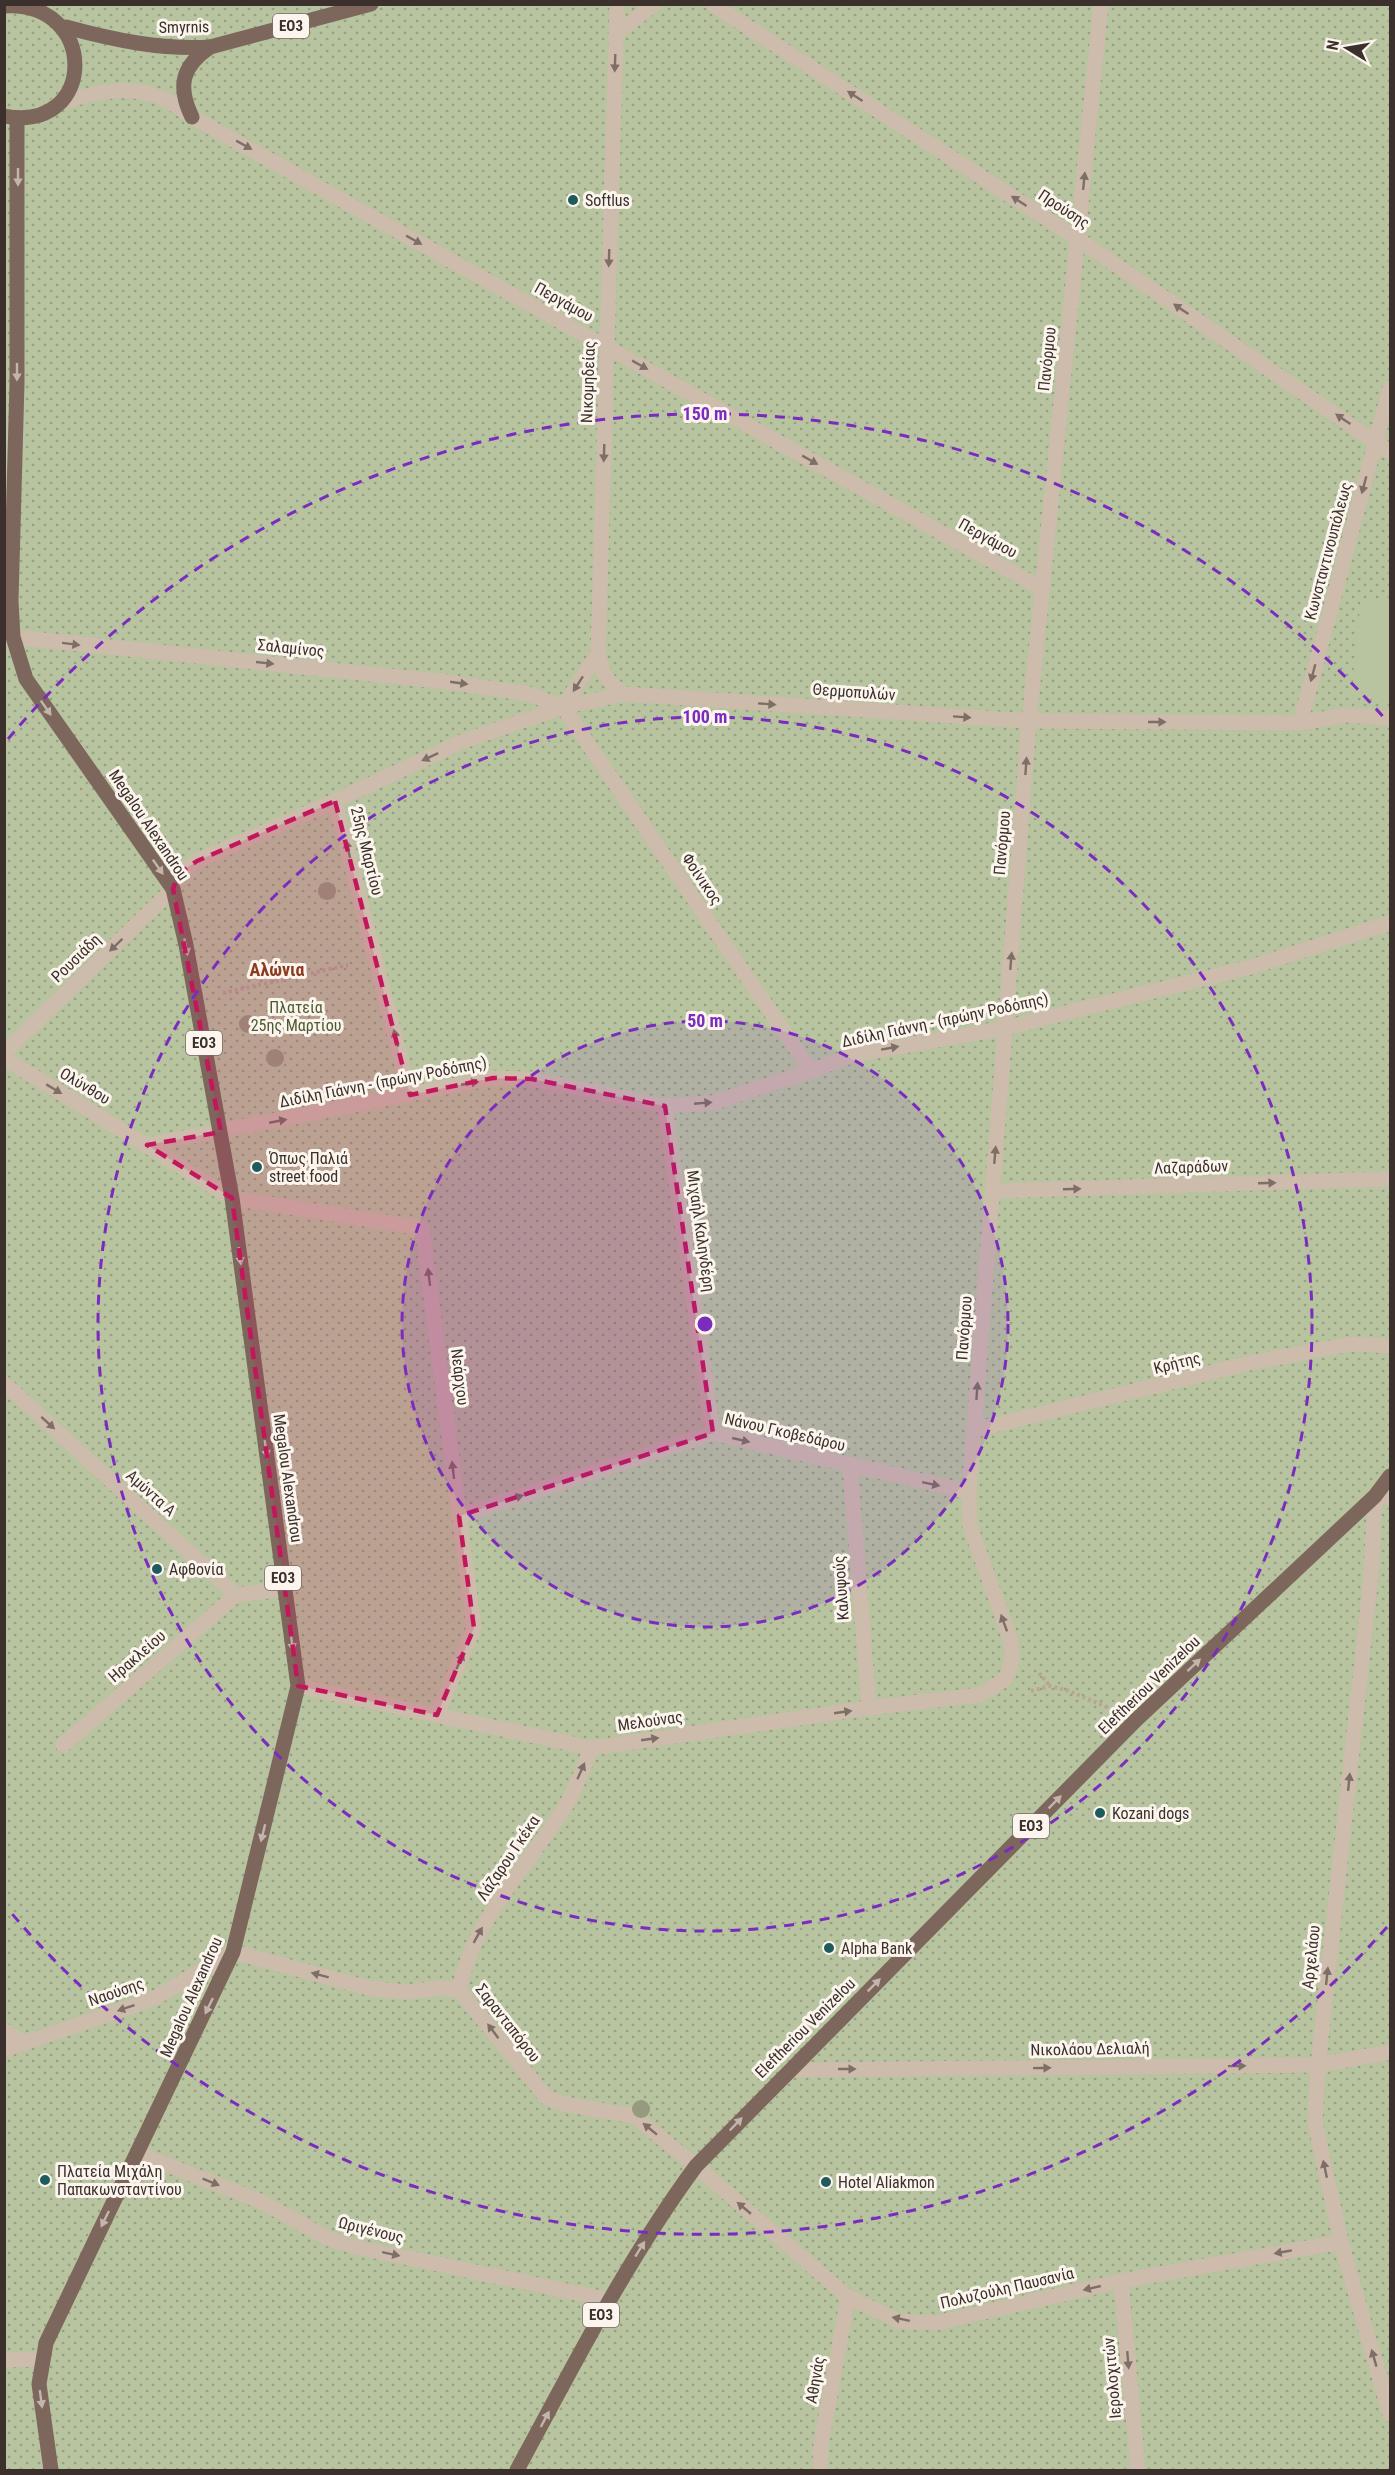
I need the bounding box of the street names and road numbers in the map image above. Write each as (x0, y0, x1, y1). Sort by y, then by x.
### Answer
road number: ΕΟ3 (273, 14, 309, 38)
street label: Smyrnis (159, 17, 209, 37)
street label: Προύσης (1035, 185, 1093, 233)
street label: Περγάμου (531, 278, 597, 326)
street label: Πανόρμου (1034, 326, 1060, 392)
street label: Νικομηδείας (577, 341, 599, 423)
street label: Κωνσταντινουπόλεως (1300, 480, 1356, 622)
street label: Περγάμου (955, 514, 1021, 562)
street label: Σαλαμίνος (257, 635, 325, 661)
street label: Θερμοπυλών (812, 680, 896, 704)
street label: Megalou Alexandrou (105, 766, 193, 884)
street label: 25ης Μαρτίου (347, 805, 387, 897)
street label: Πανόρμου (990, 810, 1014, 876)
street label: Φοίνικος (678, 850, 726, 908)
street label: Ρουσιάδη (47, 930, 105, 986)
street label: Διδίλη Γιάννη - (πρώην Ροδόπης) (840, 989, 1050, 1051)
road number: ΕΟ3 (186, 1031, 222, 1055)
street label: Διδίλη Γιάννη - (πρώην Ροδόπης) (278, 1053, 488, 1111)
street label: Ολύνθου (56, 1064, 114, 1108)
street label: Λαζαράδων (1154, 1156, 1229, 1178)
street label: Μιχαήλ Καληνδέρη (683, 1169, 719, 1293)
street label: Πανόρμου (952, 1295, 976, 1361)
street label: Νεάρχου (447, 1348, 473, 1406)
street label: Κρήτης (1152, 1348, 1202, 1378)
street label: Νάνου Γκοβεδάρου (723, 1409, 847, 1455)
street label: Megalou Alexandrou (270, 1413, 306, 1543)
street label: Αμύντα A (122, 1466, 180, 1520)
street label: Καλυψούς (829, 1555, 853, 1621)
road number: ΕΟ3 (265, 1566, 301, 1590)
street label: Ηρακλείου (105, 1626, 169, 1686)
street label: Eleftheriou Venizelou (1094, 1632, 1204, 1738)
street label: Μελούνας (616, 1707, 684, 1735)
street label: Λάζαρου Γκέκα (473, 1812, 543, 1904)
road number: ΕΟ3 (1013, 1814, 1049, 1838)
street label: Αρχελάου (1298, 1924, 1324, 1990)
street label: Megalou Alexandrou (156, 1934, 226, 2060)
street label: Ναούσης (86, 1974, 146, 2010)
street label: Eleftheriou Venizelou (751, 1974, 859, 2082)
street label: Σαρανταπόρου (472, 1980, 544, 2066)
street label: Νικολάου Δελιαλή (1030, 2038, 1150, 2060)
street label: Ωριγένους (336, 2213, 406, 2247)
street label: Πολυζούλη Παυσανία (938, 2263, 1076, 2313)
road number: ΕΟ3 (583, 2303, 619, 2327)
street label: Ιερολοχιτών (1099, 2337, 1125, 2419)
street label: Αθηνάς (802, 2355, 828, 2405)

